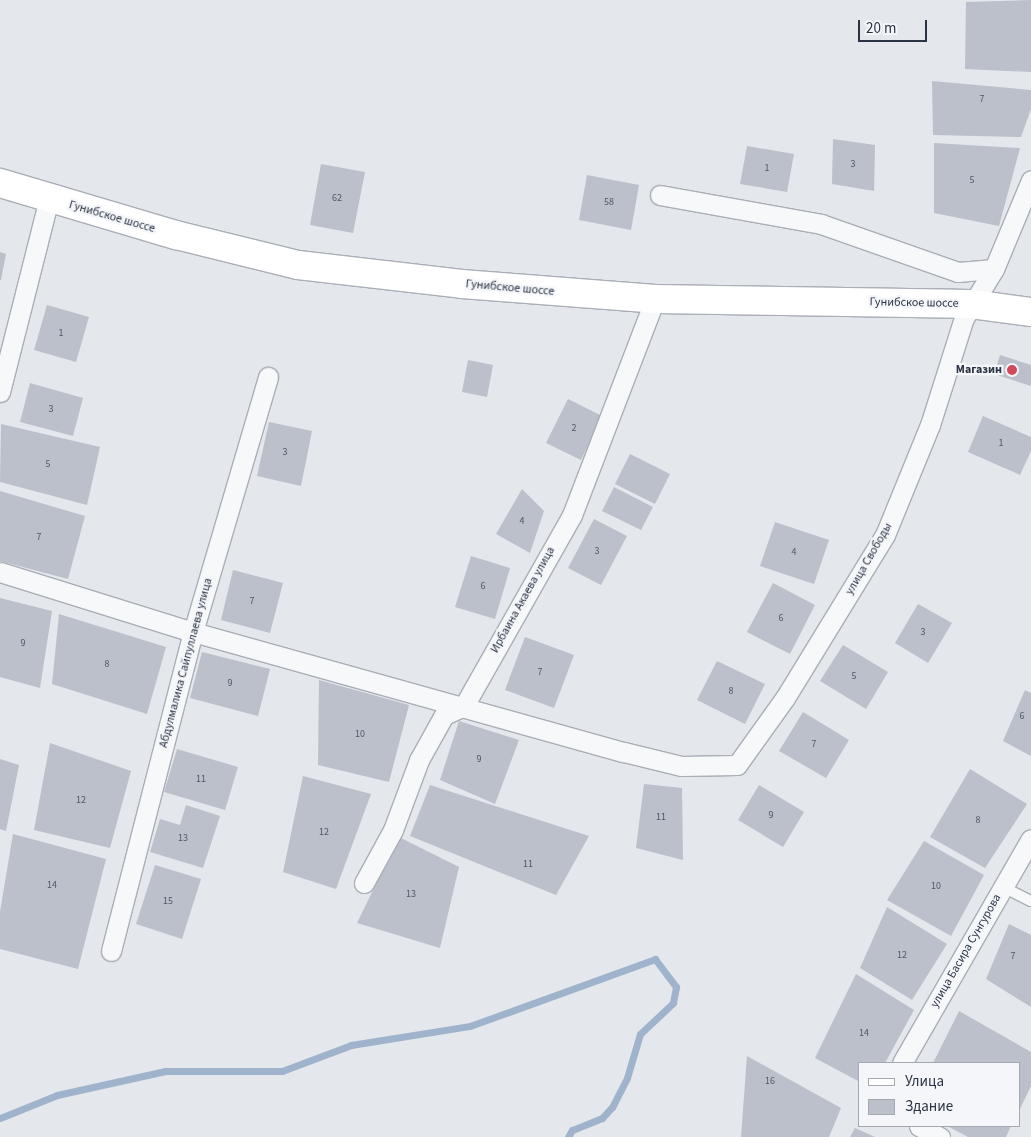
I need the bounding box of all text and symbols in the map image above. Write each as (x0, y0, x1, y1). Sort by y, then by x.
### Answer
scale bar (861, 10, 930, 42)
text: 20 m (866, 18, 896, 39)
house number: 7 (980, 94, 984, 106)
house number: 3 (851, 159, 855, 171)
house number: 1 (765, 163, 769, 175)
house number: 5 (970, 175, 974, 187)
house number: 62 (332, 193, 342, 205)
house number: 58 (604, 197, 614, 209)
street label: Гунибское шоссе (67, 198, 157, 236)
street label: Гунибское шоссе (465, 277, 555, 299)
street label: Гунибское шоссе (869, 295, 959, 311)
house number: 1 (59, 328, 63, 340)
place label: Магазин (956, 363, 1002, 377)
marker: Магазин (1006, 364, 1018, 376)
house number: 3 (49, 404, 53, 416)
house number: 2 (572, 423, 576, 435)
house number: 1 (999, 438, 1003, 450)
house number: 3 (283, 447, 287, 459)
house number: 5 (46, 459, 50, 471)
house number: 4 (520, 516, 524, 528)
street label: улица Свободы (843, 520, 895, 598)
house number: 7 (37, 532, 41, 544)
street label: Ирбаина Акаева улица (488, 544, 558, 656)
house number: 3 (595, 546, 599, 558)
house number: 4 (792, 547, 796, 559)
street label: Абдулмалика Сайпуллаева улица (156, 577, 216, 749)
house number: 6 (481, 581, 485, 593)
house number: 7 (250, 596, 254, 608)
house number: 6 (779, 613, 783, 625)
house number: 3 (921, 627, 925, 639)
house number: 9 (21, 638, 25, 650)
house number: 8 (105, 659, 109, 671)
house number: 7 (538, 667, 542, 679)
house number: 5 (852, 671, 856, 683)
house number: 9 (228, 678, 232, 690)
house number: 8 (729, 686, 733, 698)
house number: 6 (1020, 711, 1024, 723)
house number: 10 (355, 729, 365, 741)
house number: 7 (812, 739, 816, 751)
house number: 9 (477, 754, 481, 766)
house number: 11 (196, 774, 206, 786)
house number: 12 (76, 795, 86, 807)
house number: 9 (769, 810, 773, 822)
house number: 11 (656, 812, 666, 824)
house number: 8 (976, 815, 980, 827)
house number: 12 (319, 827, 329, 839)
house number: 13 (178, 833, 188, 845)
house number: 11 (523, 859, 533, 871)
house number: 14 (47, 880, 57, 892)
house number: 10 (931, 881, 941, 893)
house number: 13 (406, 889, 416, 901)
street label: улица Басира Сунгурова (928, 892, 1004, 1010)
house number: 15 (163, 896, 173, 908)
house number: 12 (897, 950, 907, 962)
house number: 7 (1011, 951, 1015, 963)
house number: 14 (859, 1028, 869, 1040)
legend (858, 1062, 1021, 1127)
text: Улица (905, 1071, 944, 1092)
house number: 16 (765, 1076, 775, 1088)
text: Здание (905, 1096, 953, 1117)

